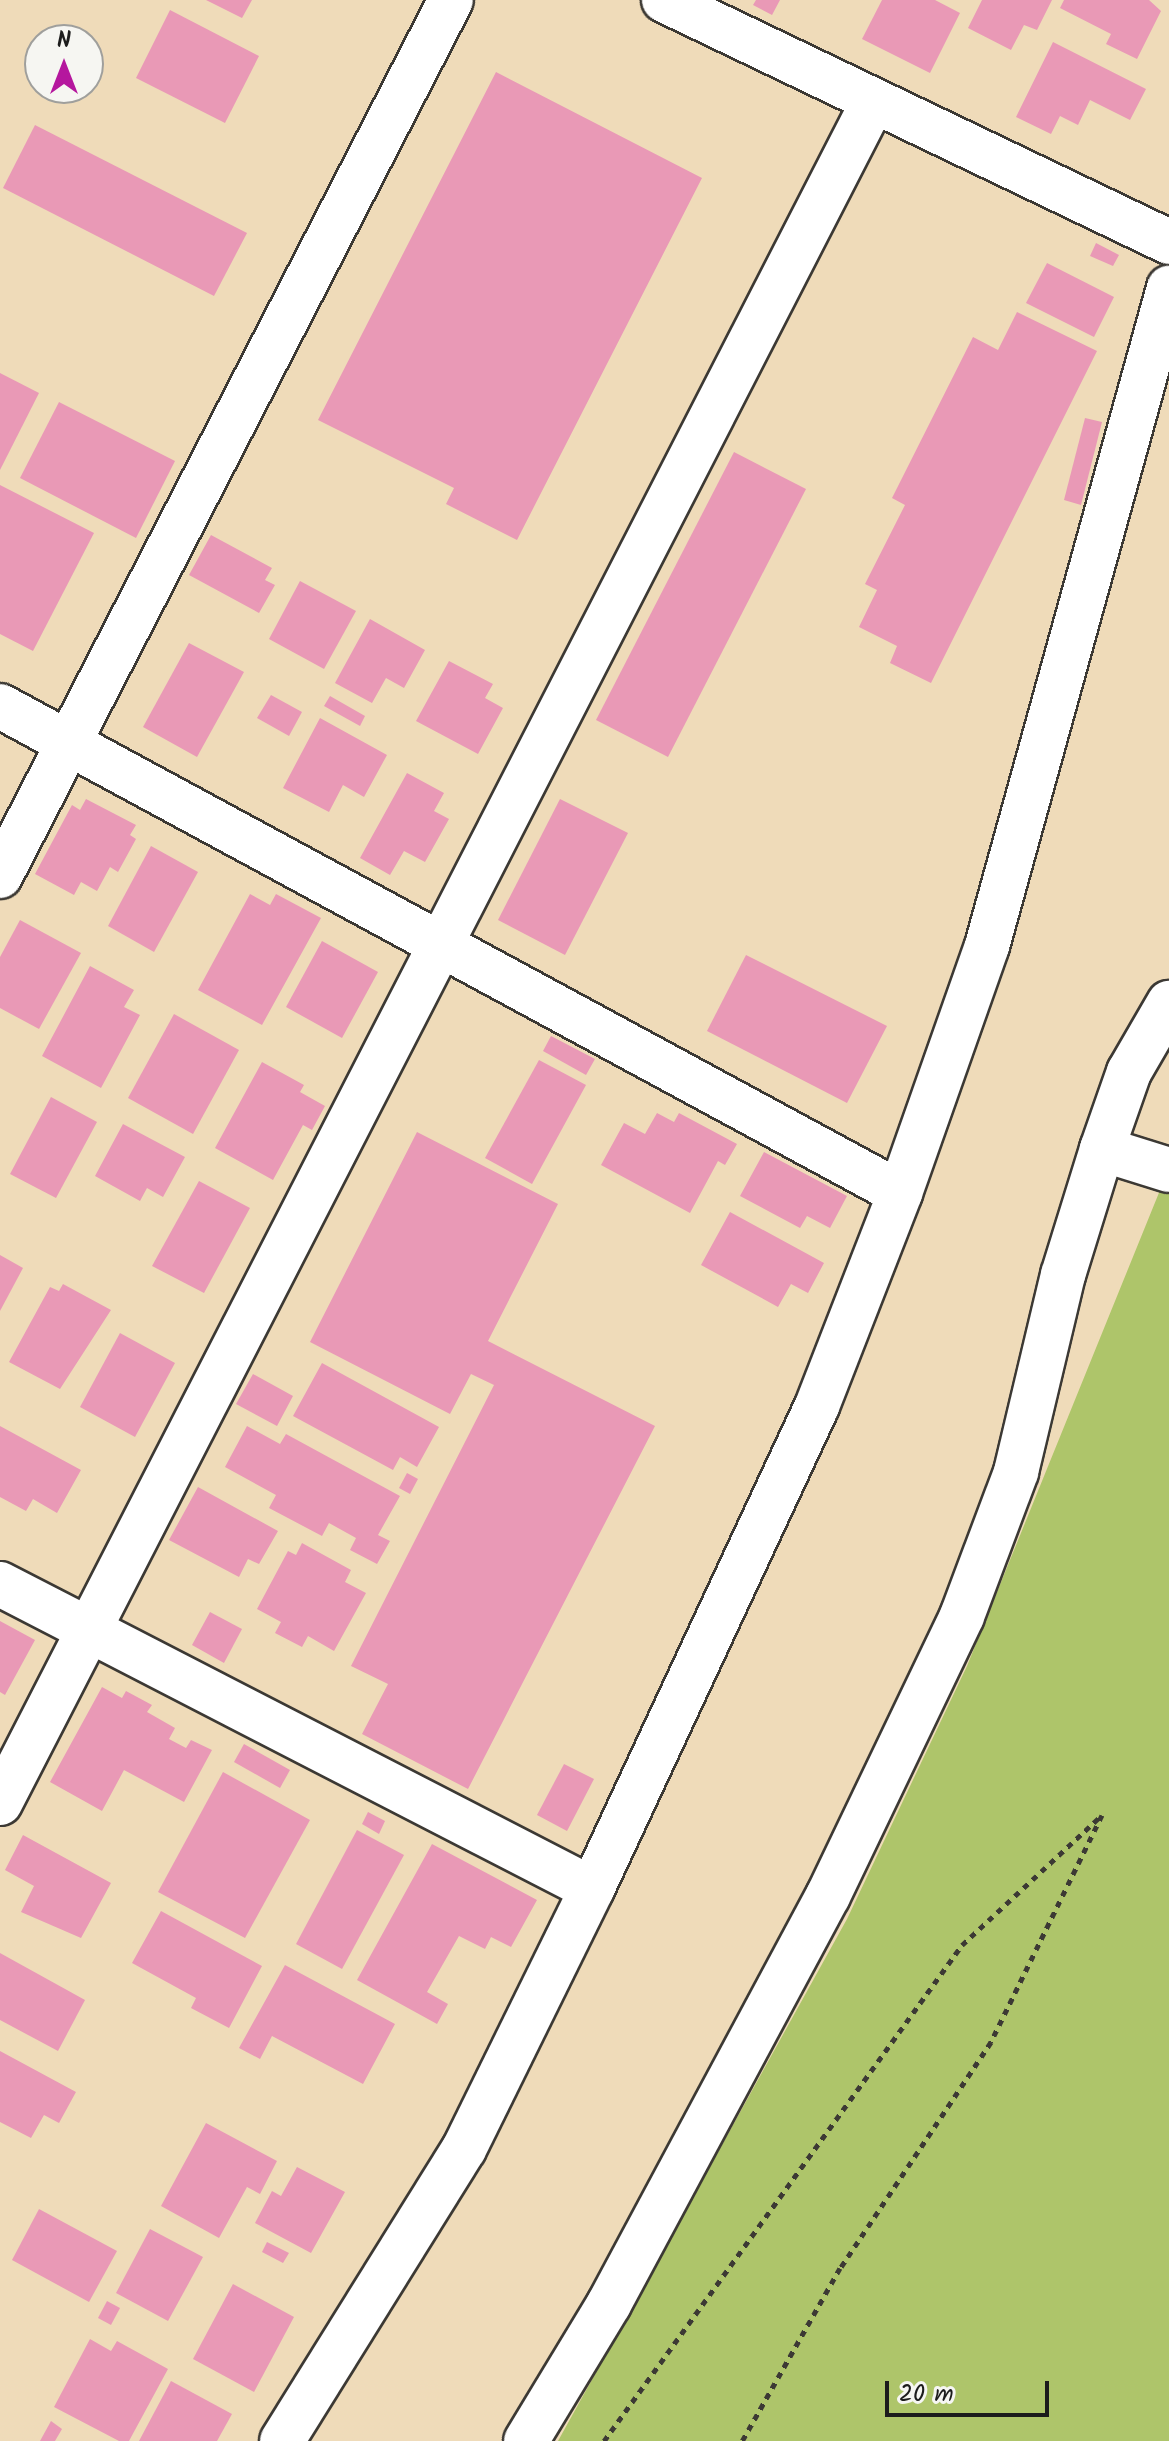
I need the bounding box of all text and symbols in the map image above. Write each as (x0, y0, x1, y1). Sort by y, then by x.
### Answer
north arrow (24, 24, 104, 104)
text: N (57, 24, 71, 59)
scale bar (889, 2365, 1053, 2415)
text: 20 m (899, 2375, 954, 2414)

